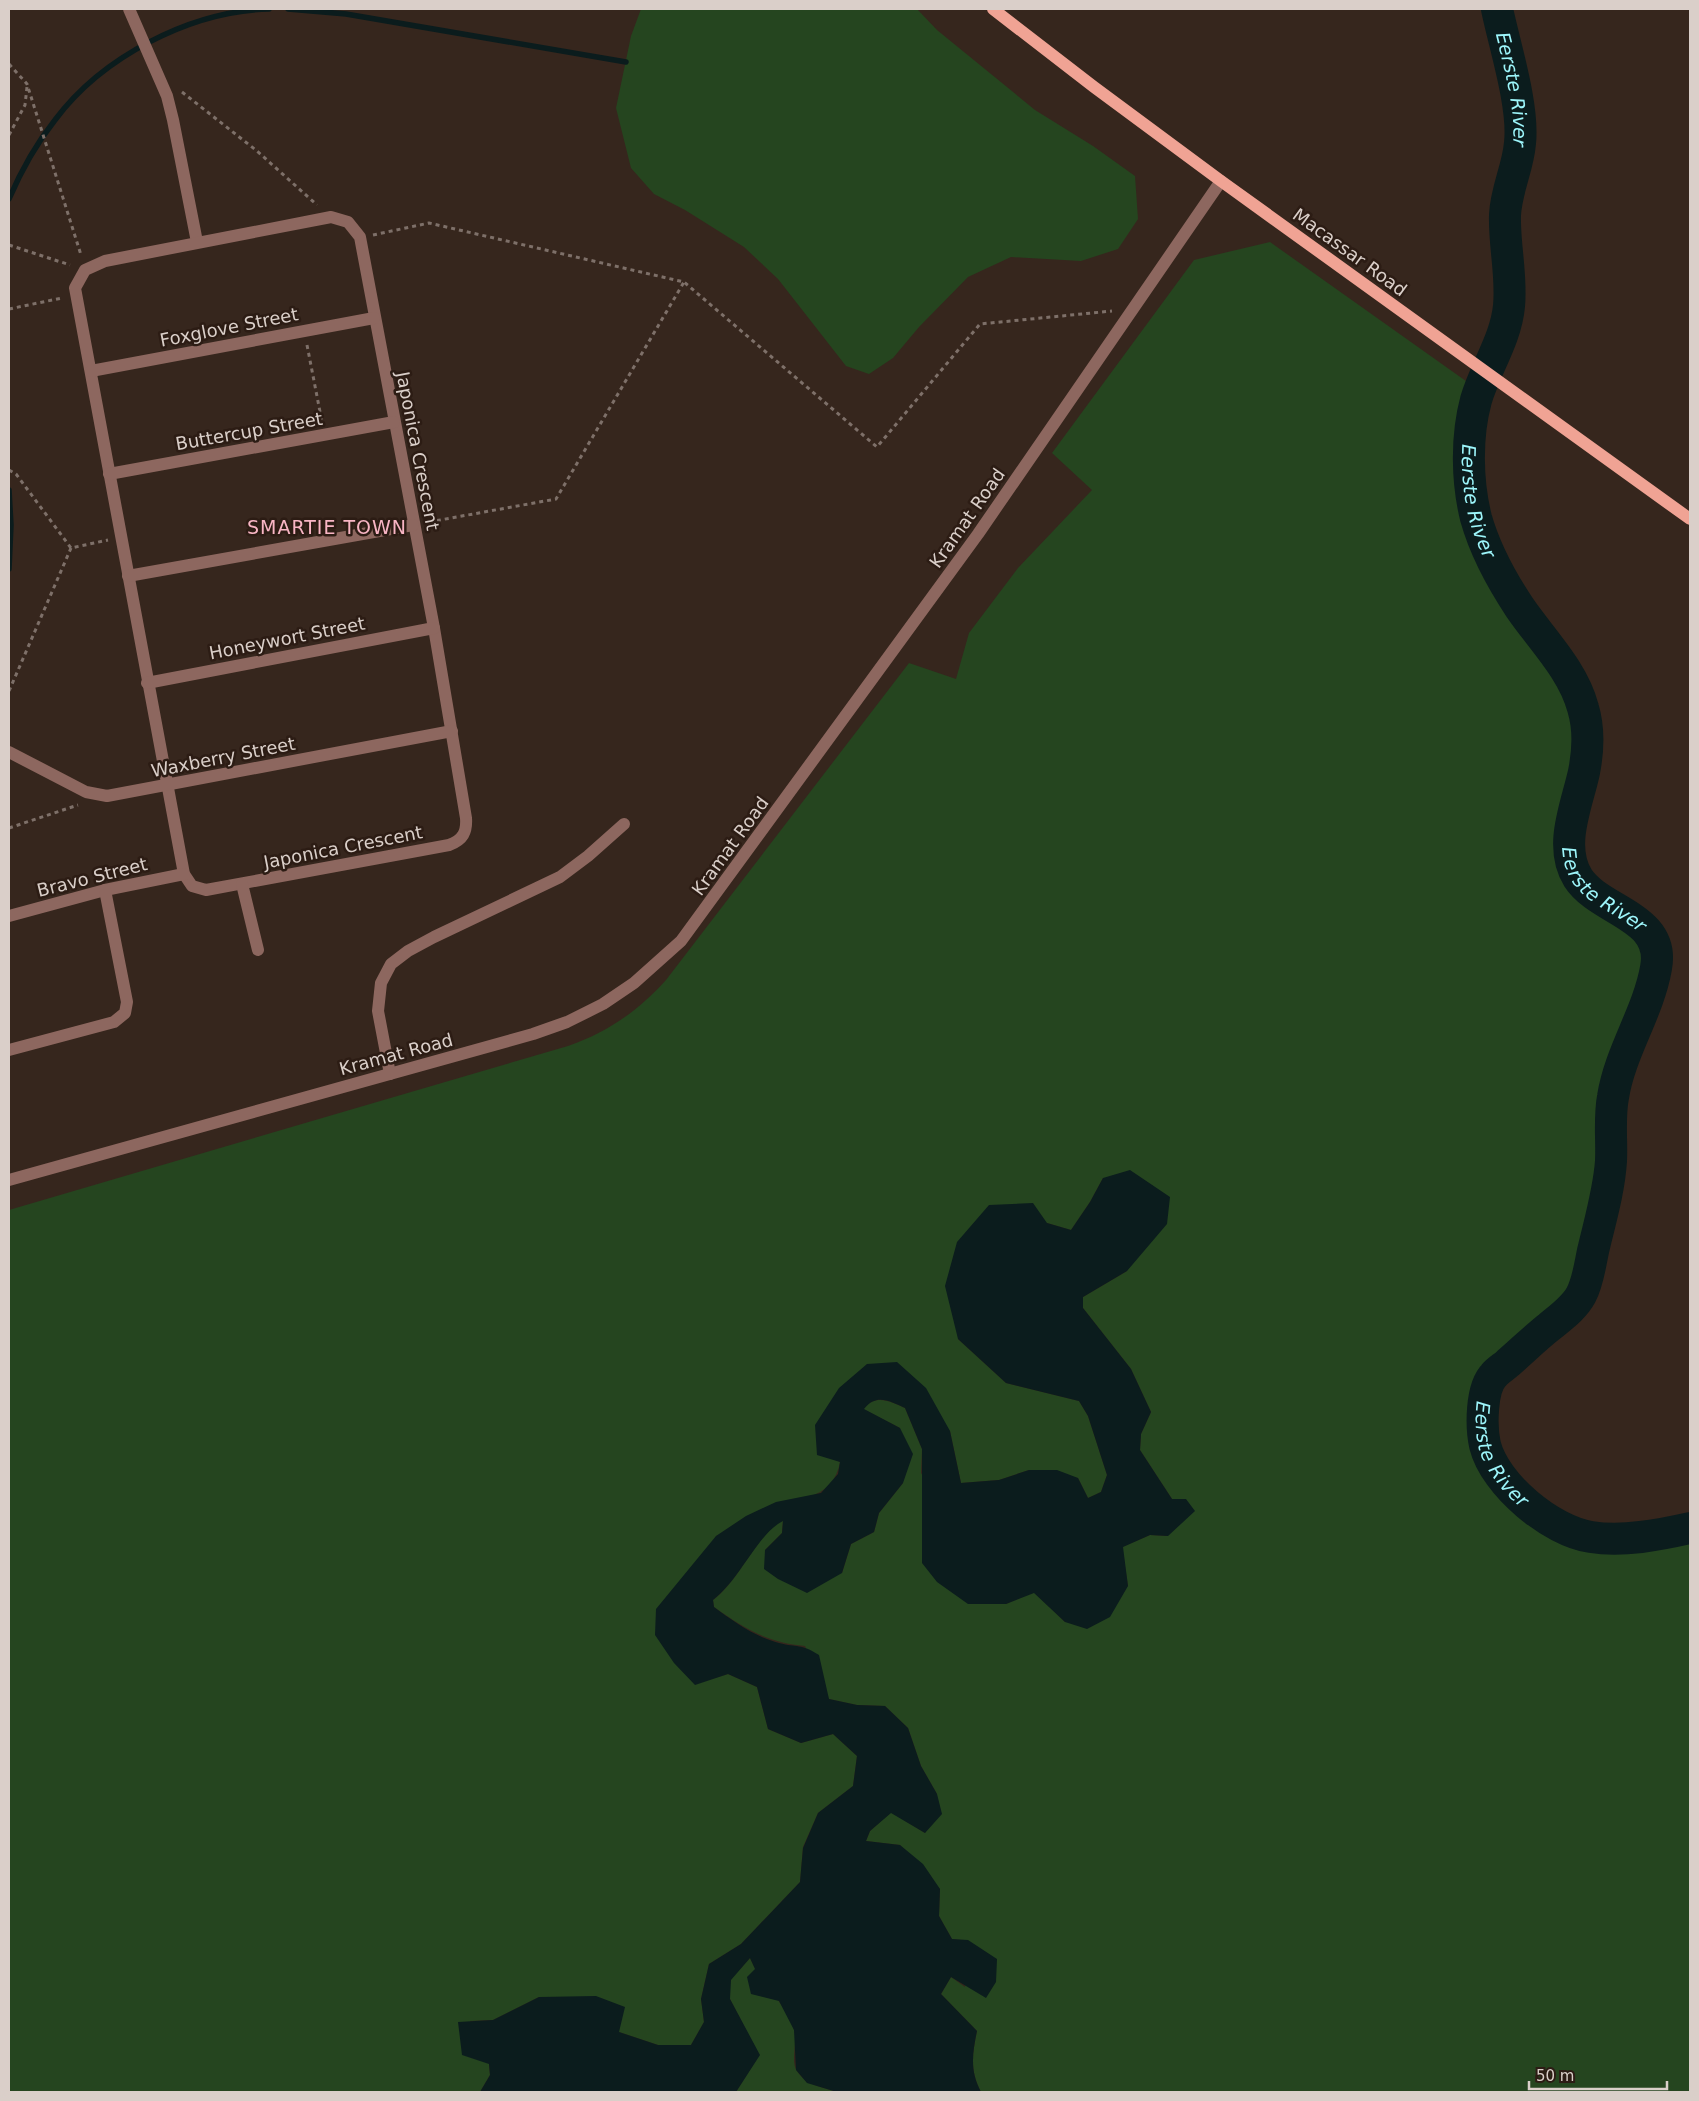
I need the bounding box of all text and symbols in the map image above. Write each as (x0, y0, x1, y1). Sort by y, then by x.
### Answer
water label: Eerste River (1492, 30, 1532, 149)
street label: Macassar Road (1289, 204, 1411, 300)
street label: Foxglove Street (158, 303, 300, 351)
street label: Japonica Crescent (392, 369, 444, 532)
street label: Buttercup Street (174, 408, 324, 454)
water label: Eerste River (1458, 444, 1501, 562)
street label: Kramat Road (925, 464, 1009, 572)
district label: SMARTIE TOWN (247, 516, 407, 538)
street label: Honeywort Street (207, 613, 367, 663)
street label: Waxberry Street (149, 733, 297, 781)
street label: Kramat Road (687, 793, 773, 899)
street label: Japonica Crescent (261, 821, 424, 873)
water label: Eerste River (1558, 846, 1652, 937)
street label: Bravo Street (35, 853, 149, 901)
street label: Kramat Road (337, 1029, 455, 1079)
water label: Eerste River (1472, 1400, 1534, 1512)
scale bar (1529, 2058, 1666, 2090)
text: 50 m (1536, 2067, 1574, 2085)

